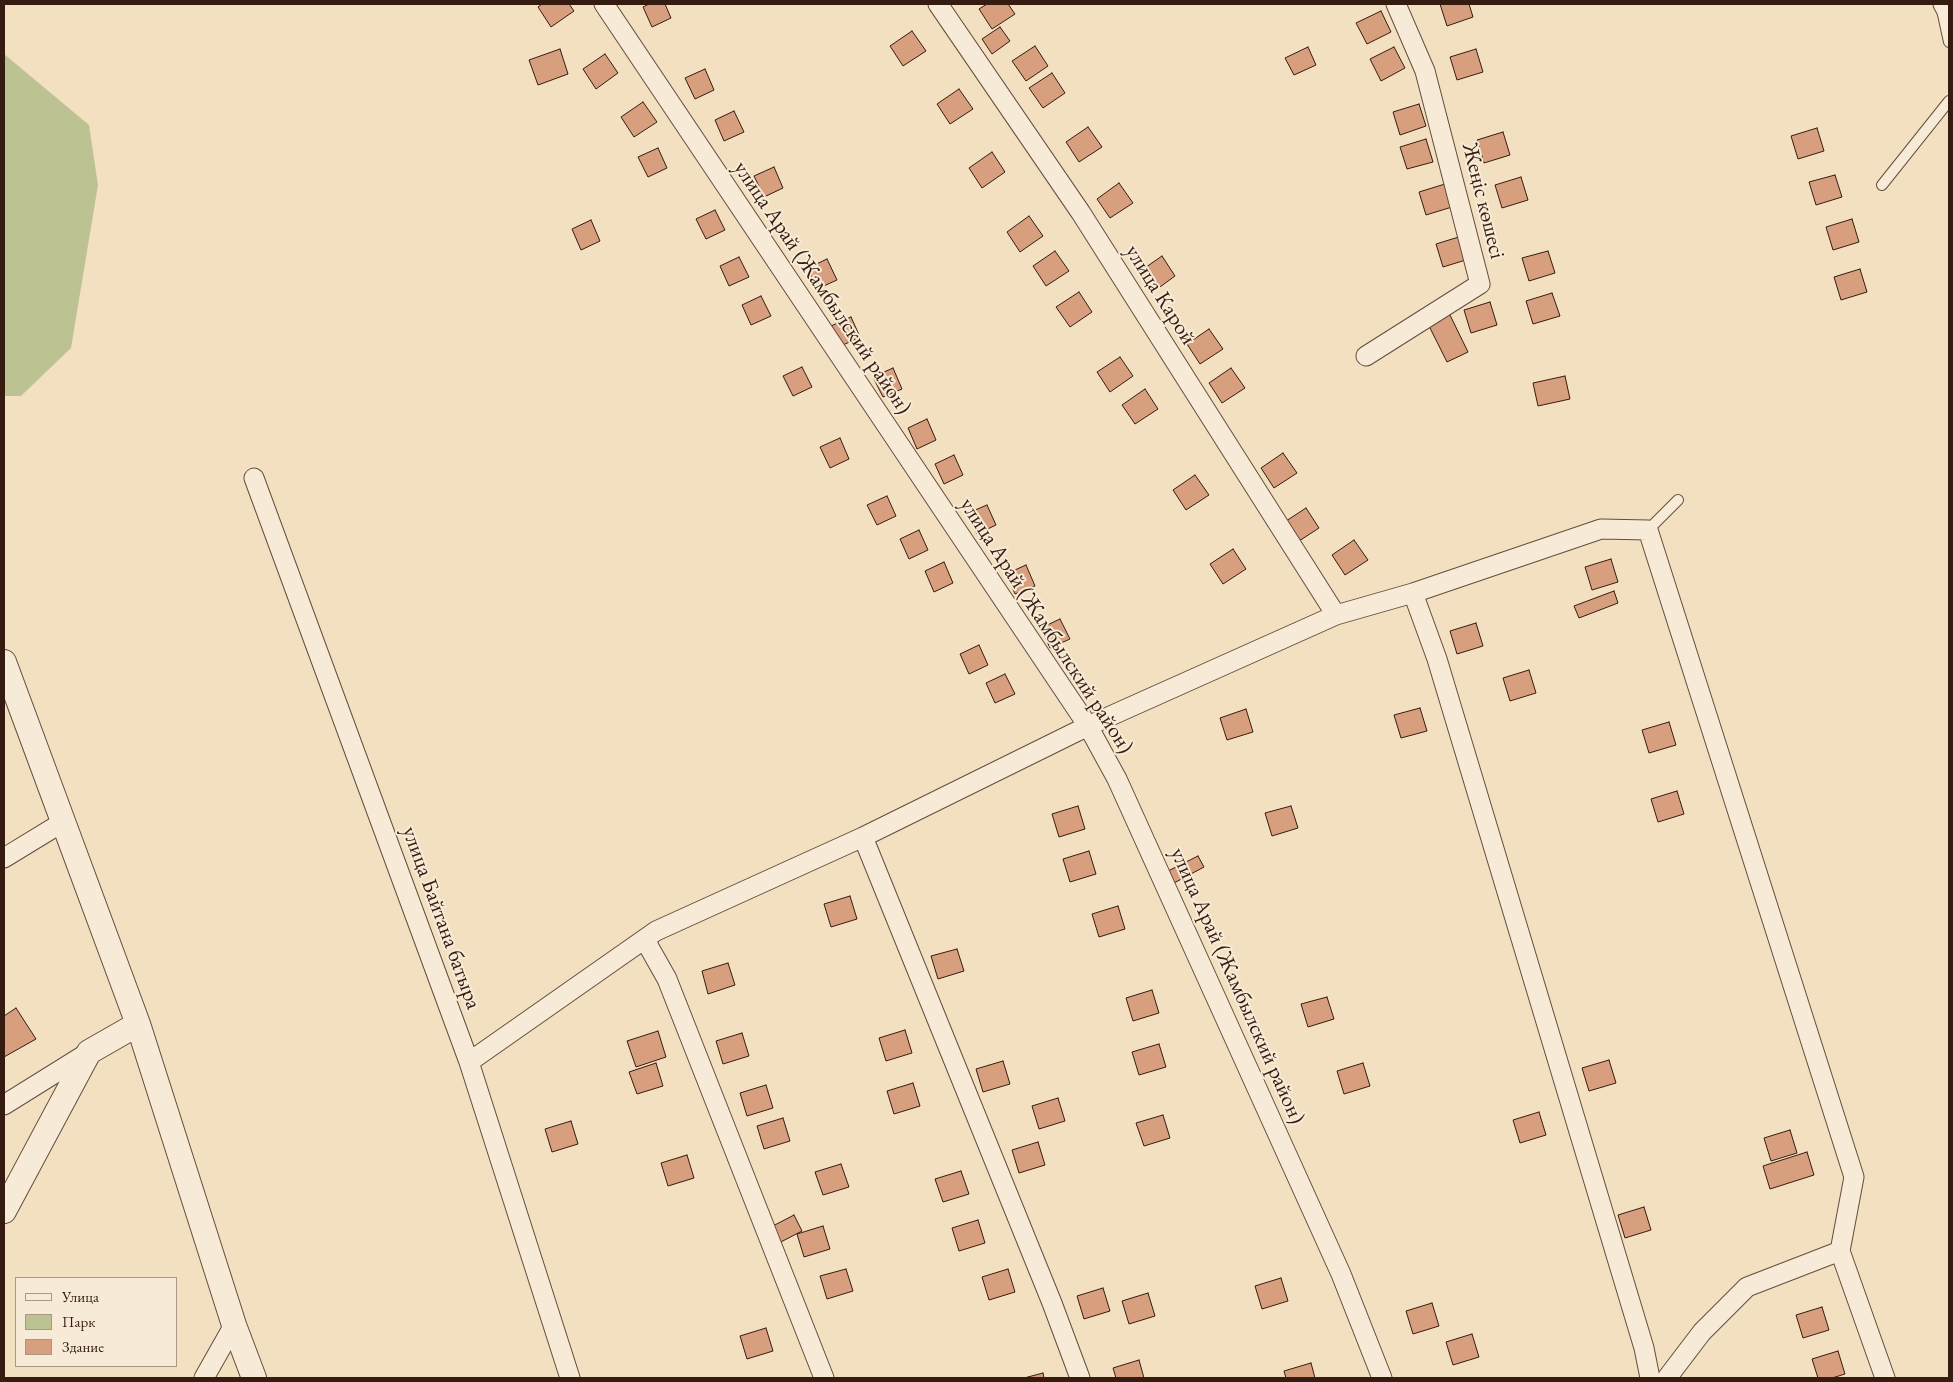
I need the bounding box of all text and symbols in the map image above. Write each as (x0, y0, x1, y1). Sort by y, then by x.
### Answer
street label: Жеңіс көшесі (1456, 140, 1510, 262)
street label: улица Арай (Жамбылский район) (727, 156, 917, 420)
street label: улица Карой (1119, 240, 1201, 350)
street label: улица Арай (Жамбылский район) (953, 493, 1139, 759)
street label: улица Байтана батыра (396, 823, 486, 1013)
street label: улица Арай (Жамбылский район) (1164, 844, 1310, 1128)
legend (15, 1277, 178, 1367)
text: Улица (62, 1287, 99, 1306)
text: Парк (62, 1312, 95, 1331)
text: Здание (62, 1337, 104, 1356)

